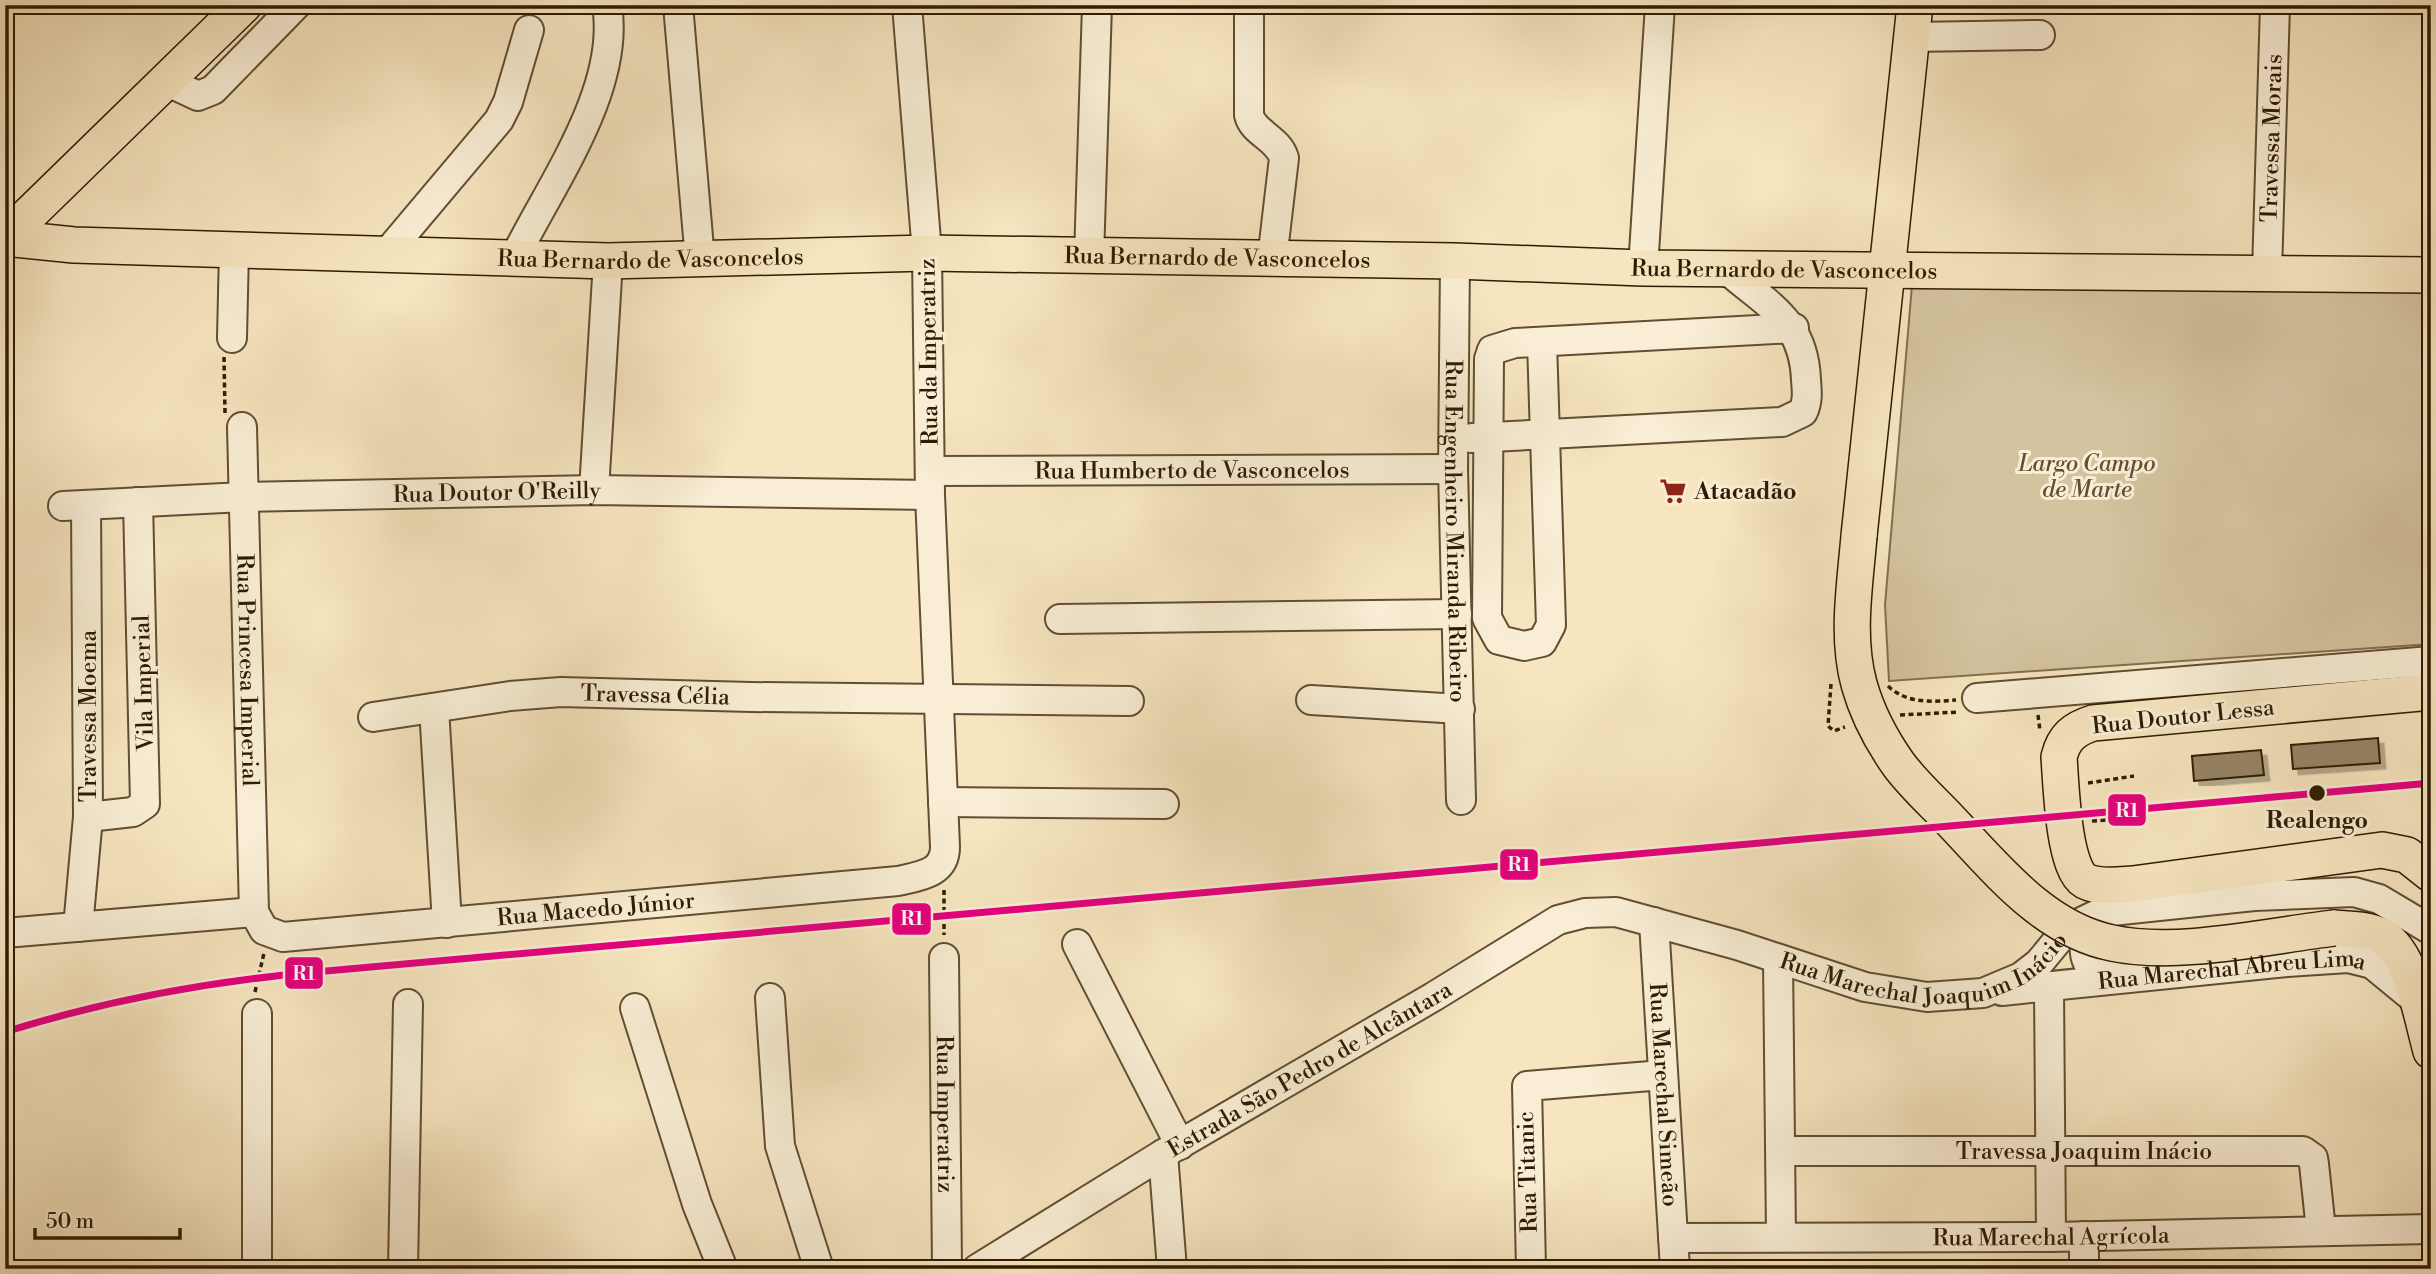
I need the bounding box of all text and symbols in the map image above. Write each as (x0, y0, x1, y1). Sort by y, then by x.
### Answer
street label: Travessa Morais (2256, 54, 2289, 223)
street label: Rua Bernardo de Vasconcelos (1064, 242, 1371, 275)
street label: Rua Bernardo de Vasconcelos (497, 243, 804, 276)
street label: Rua Bernardo de Vasconcelos (1630, 255, 1937, 286)
street label: Rua da Imperatriz (913, 258, 945, 446)
street label: Rua Engenheiro Miranda Ribeiro (1438, 359, 1472, 703)
park label: Largo Campo de Marte (2017, 450, 2156, 504)
street label: Rua Humberto de Vasconcelos (1034, 456, 1350, 486)
supermarket icon: Atacadão (1658, 476, 1688, 506)
street label: Rua Doutor O'Reilly (393, 477, 602, 509)
place label: Atacadão (1693, 478, 1797, 506)
street label: Rua Princesa Imperial (230, 553, 264, 787)
street label: Vila Imperial (128, 614, 160, 752)
street label: Travessa Moema (75, 629, 103, 802)
street label: Travessa Célia (580, 680, 731, 711)
street label: Rua Doutor Lessa (2090, 693, 2276, 741)
marker: Realengo (2307, 783, 2327, 803)
line badge: R1 (2107, 793, 2147, 827)
text: R1 (2115, 799, 2139, 823)
place label: Realengo (2266, 807, 2368, 835)
line badge: R1 (1499, 848, 1539, 881)
text: R1 (1507, 853, 1531, 877)
street label: Rua Macedo Júnior (496, 887, 696, 932)
line badge: R1 (891, 902, 932, 936)
text: R1 (900, 907, 924, 931)
street label: Rua Marechal Joaquim Inácio (1776, 927, 2073, 1012)
street label: Rua Marechal Abreu Lima (2096, 945, 2369, 996)
line badge: R1 (284, 956, 324, 990)
text: R1 (292, 962, 316, 986)
street label: Estrada São Pedro de Alcântara (1162, 976, 1458, 1163)
street label: Rua Marechal Simeão (1643, 982, 1684, 1208)
street label: Rua Imperatriz (930, 1035, 959, 1193)
street label: Rua Titanic (1512, 1111, 1544, 1233)
street label: Travessa Joaquim Inácio (1956, 1138, 2212, 1166)
scale bar (35, 1197, 180, 1241)
text: 50 m (46, 1209, 94, 1235)
street label: Rua Marechal Agrícola (1932, 1222, 2170, 1252)

